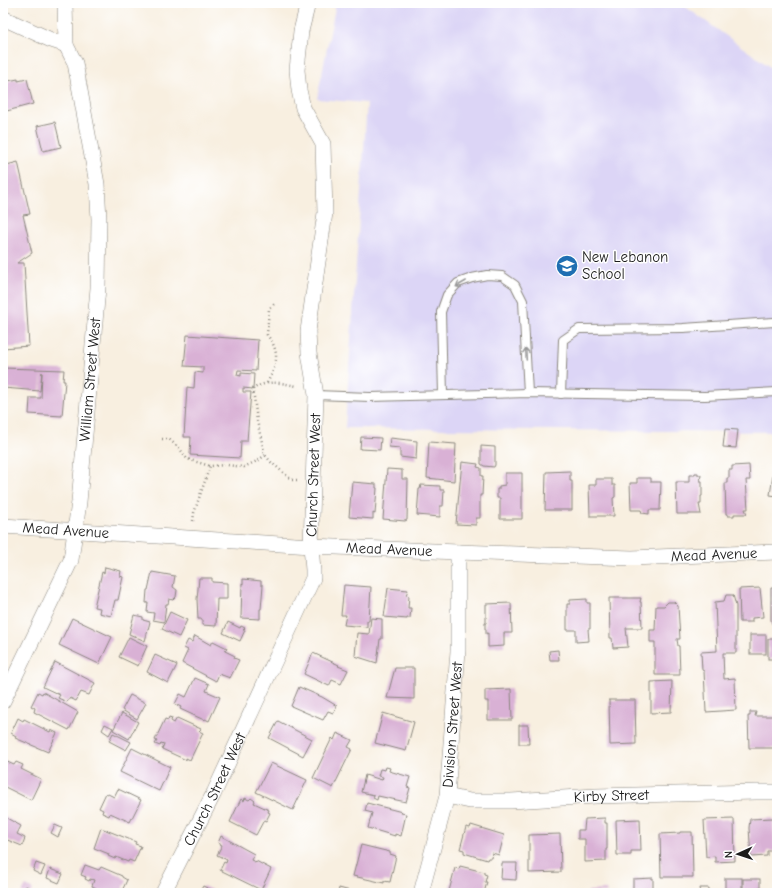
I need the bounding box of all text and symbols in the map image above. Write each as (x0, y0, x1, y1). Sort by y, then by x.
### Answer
place label: New Lebanon School (582, 248, 668, 283)
school or university icon: New Lebanon School (554, 253, 580, 279)
one-way arrow (455, 280, 467, 288)
street label: William Street West (75, 316, 104, 442)
one-way arrow (522, 348, 529, 361)
street label: Church Street West (302, 412, 324, 537)
street label: Mead Avenue (22, 518, 110, 542)
street label: Mead Avenue (346, 538, 433, 560)
street label: Mead Avenue (670, 544, 758, 565)
street label: Division Street West (439, 660, 466, 788)
street label: Church Street West (180, 729, 250, 849)
street label: Kirby Street (573, 786, 650, 806)
north arrow (718, 834, 758, 874)
text: N (722, 851, 735, 858)

